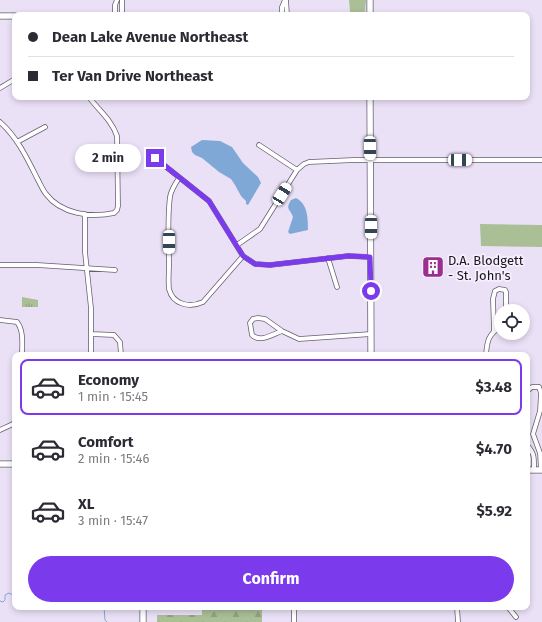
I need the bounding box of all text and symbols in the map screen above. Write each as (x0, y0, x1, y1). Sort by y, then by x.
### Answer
text: Dean Lake Avenue Northeast (52, 28, 248, 46)
text: Ter Van Drive Northeast (52, 67, 213, 85)
car (364, 136, 376, 160)
callout: 2 min (75, 144, 141, 172)
route end (146, 149, 164, 167)
text: 2 min (92, 150, 124, 165)
car (448, 154, 472, 166)
car (271, 181, 293, 207)
car (365, 215, 377, 239)
car (163, 230, 175, 254)
place label: D.A. Blodgett - St. John's (448, 253, 524, 283)
building icon: D.A. Blodgett - St. John's (420, 254, 446, 280)
route start (362, 282, 380, 300)
map controls (494, 304, 530, 340)
button: locate (494, 304, 530, 340)
icon: car (30, 369, 66, 405)
text: Economy (78, 371, 139, 389)
text: $3.48 (476, 378, 512, 396)
text: 1 min · 15:45 (78, 389, 148, 404)
icon: car (30, 431, 66, 467)
text: Comfort (78, 433, 134, 451)
text: $4.70 (476, 440, 512, 458)
text: 2 min · 15:46 (78, 451, 149, 466)
icon: car (30, 493, 66, 529)
text: XL (78, 495, 94, 513)
text: $5.92 (477, 502, 512, 520)
text: 3 min · 15:47 (78, 513, 148, 528)
button: Confirm (28, 556, 514, 602)

